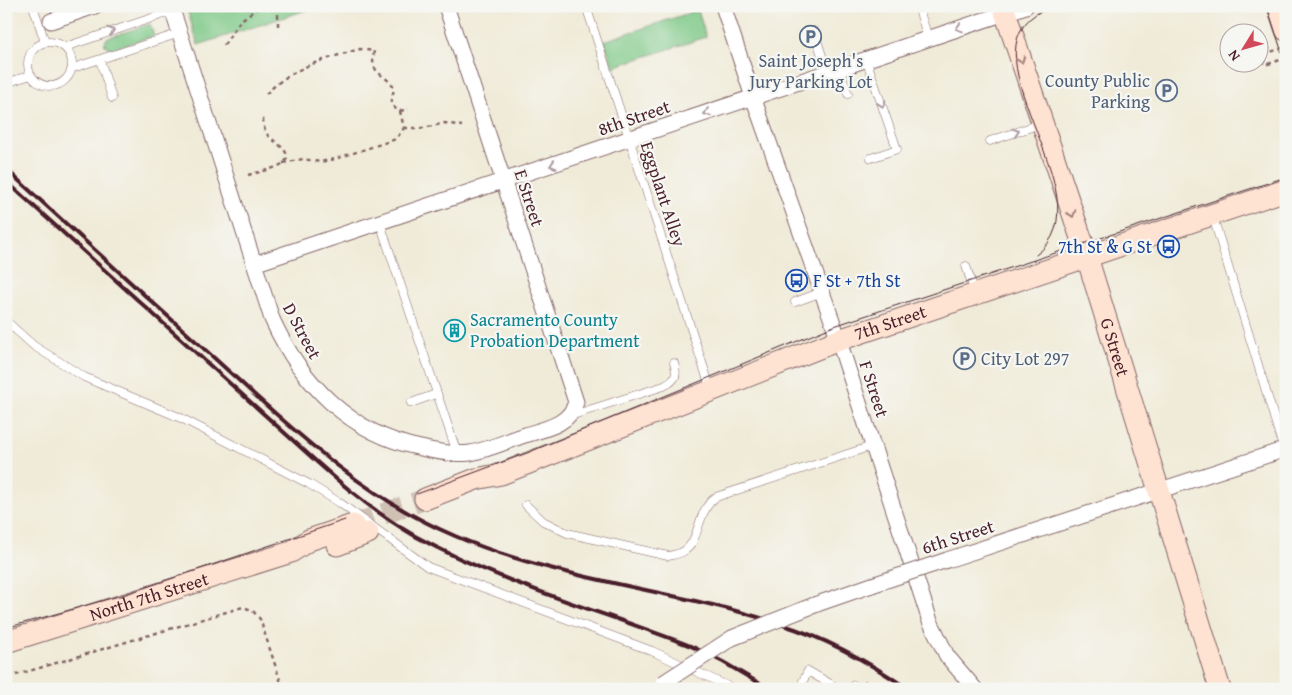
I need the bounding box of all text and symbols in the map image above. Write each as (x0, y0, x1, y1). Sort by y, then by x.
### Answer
north arrow (1220, 22, 1270, 72)
one-way arrow (955, 23, 963, 33)
parking icon: Saint Joseph's Jury Parking Lot (799, 24, 823, 48)
one-way arrow (106, 27, 115, 37)
text: N (1222, 46, 1244, 66)
place label: Saint Joseph's Jury Parking Lot (748, 47, 873, 95)
one-way arrow (1015, 55, 1025, 63)
place label: County Public Parking (1045, 67, 1150, 115)
parking icon: County Public Parking (1154, 79, 1178, 103)
street label: 8th Street (594, 92, 674, 142)
one-way arrow (876, 99, 886, 107)
one-way arrow (703, 107, 711, 117)
one-way arrow (1011, 128, 1020, 138)
street label: Eggplant Alley (634, 138, 693, 250)
one-way arrow (549, 160, 557, 170)
street label: E Street (508, 166, 552, 230)
one-way arrow (1067, 209, 1077, 217)
place label: 7th St & G St (1058, 233, 1153, 260)
bus stop icon: 7th St & G St (1156, 235, 1180, 259)
place label: F St + 7th St (813, 267, 901, 294)
bus stop icon: F St + 7th St (785, 269, 809, 293)
street label: 7th Street (850, 297, 930, 347)
street label: D Street (276, 298, 329, 364)
place label: Sacramento County Probation Department (470, 306, 640, 354)
street label: G Street (1093, 314, 1137, 380)
building icon: Sacramento County Probation Department (442, 318, 466, 342)
place label: City Lot 297 (981, 345, 1069, 372)
parking icon: City Lot 297 (953, 347, 977, 371)
street label: F Street (853, 357, 897, 421)
street label: 6th Street (918, 512, 998, 561)
street label: North 7th Street (86, 565, 212, 628)

